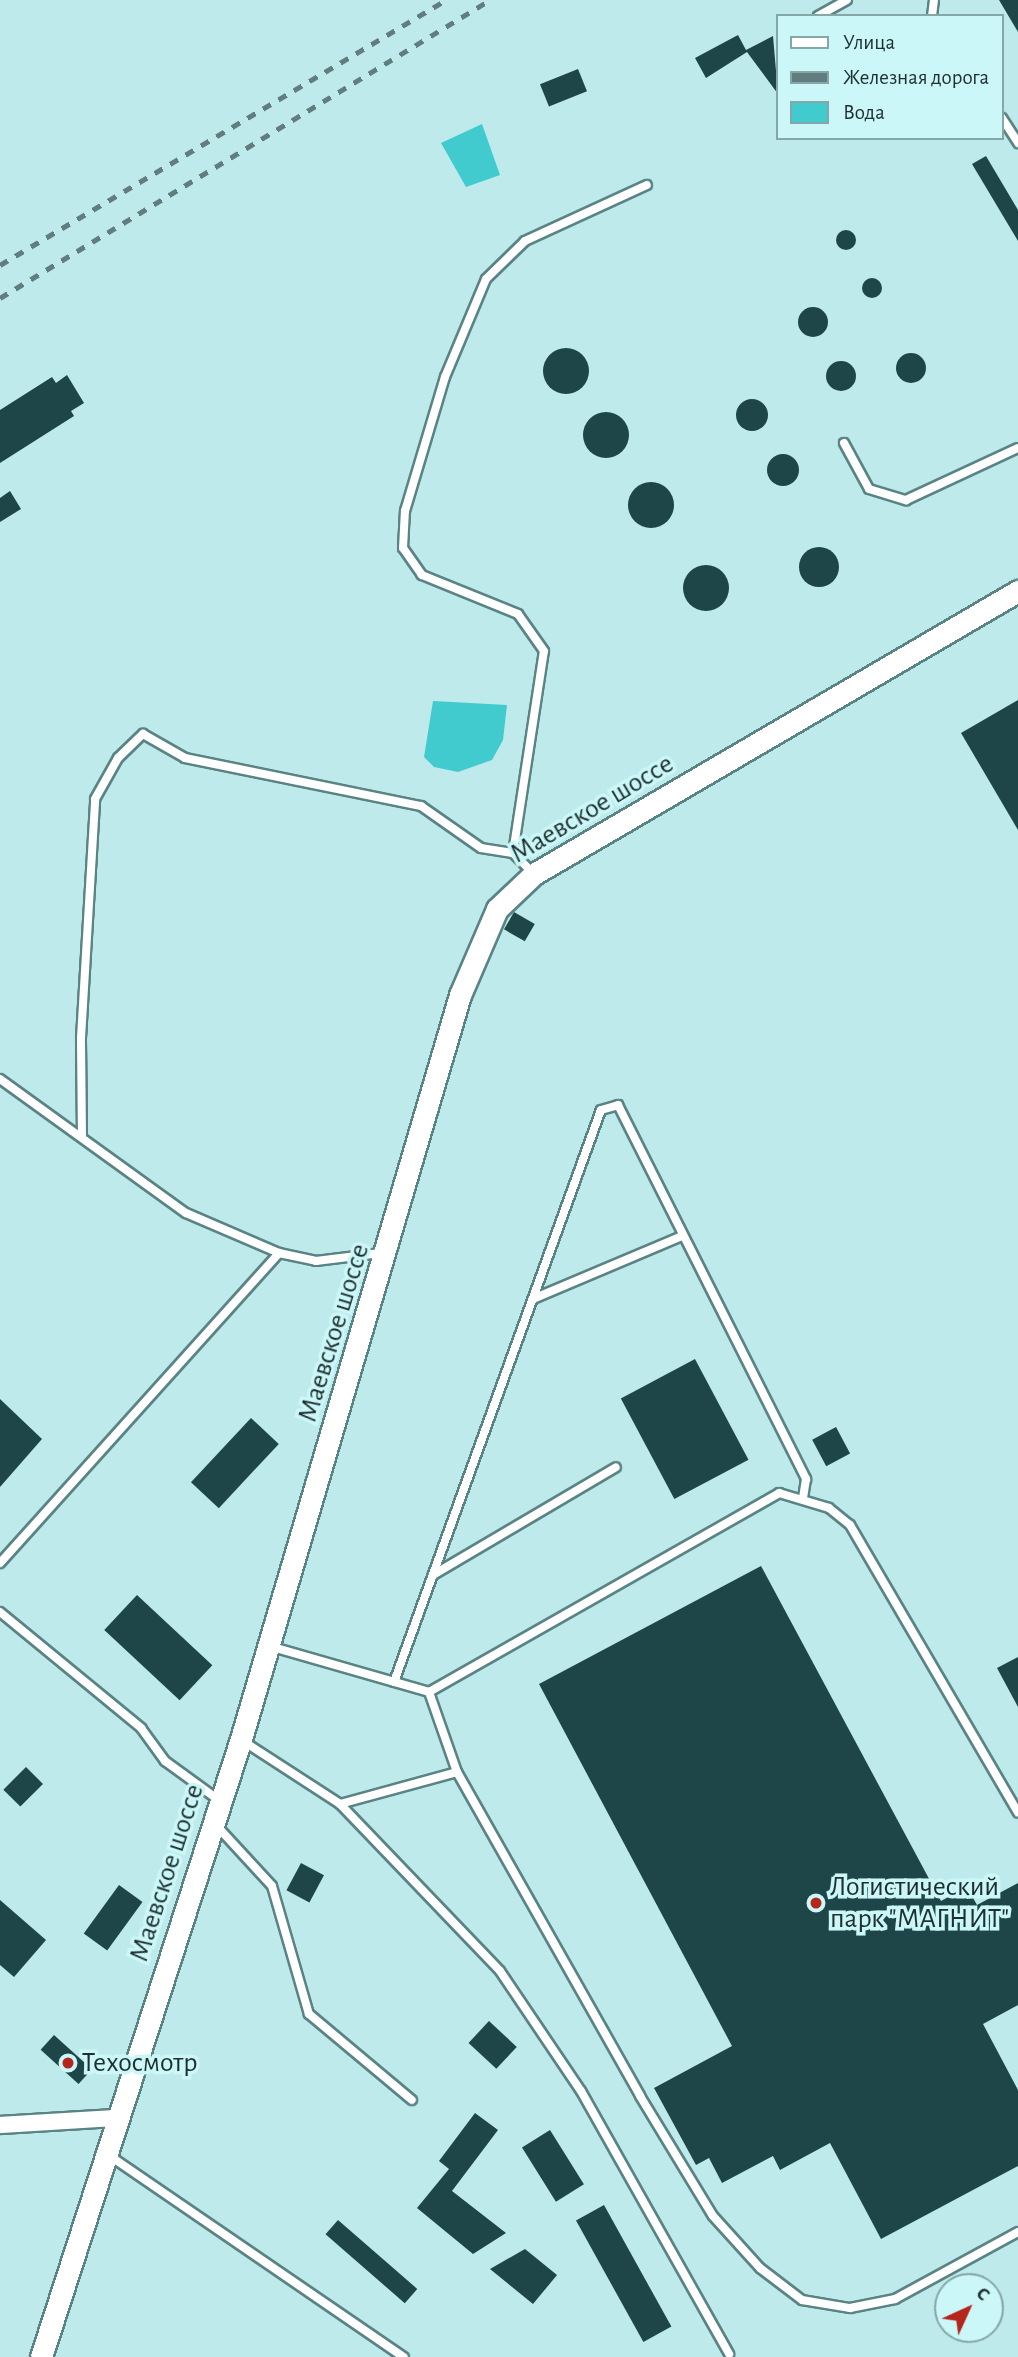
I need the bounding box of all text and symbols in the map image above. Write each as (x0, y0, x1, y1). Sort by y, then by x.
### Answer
legend (776, 14, 1004, 140)
text: Улица (843, 32, 895, 53)
text: Железная дорога (843, 67, 989, 88)
text: Вода (843, 102, 885, 123)
street label: Маевское шоссе (504, 747, 680, 871)
street label: Маевское шоссе (291, 1240, 377, 1426)
street label: Маевское шоссе (122, 1780, 212, 1966)
place label: Логистический парк "МАГНИТ" (830, 1870, 1009, 1936)
marker: Логистический парк "МАГНИТ" (808, 1895, 824, 1911)
place label: Техосмотр (82, 2046, 198, 2080)
marker: Техосмотр (60, 2055, 76, 2071)
north arrow (934, 2273, 1004, 2343)
text: С (972, 2284, 993, 2305)

